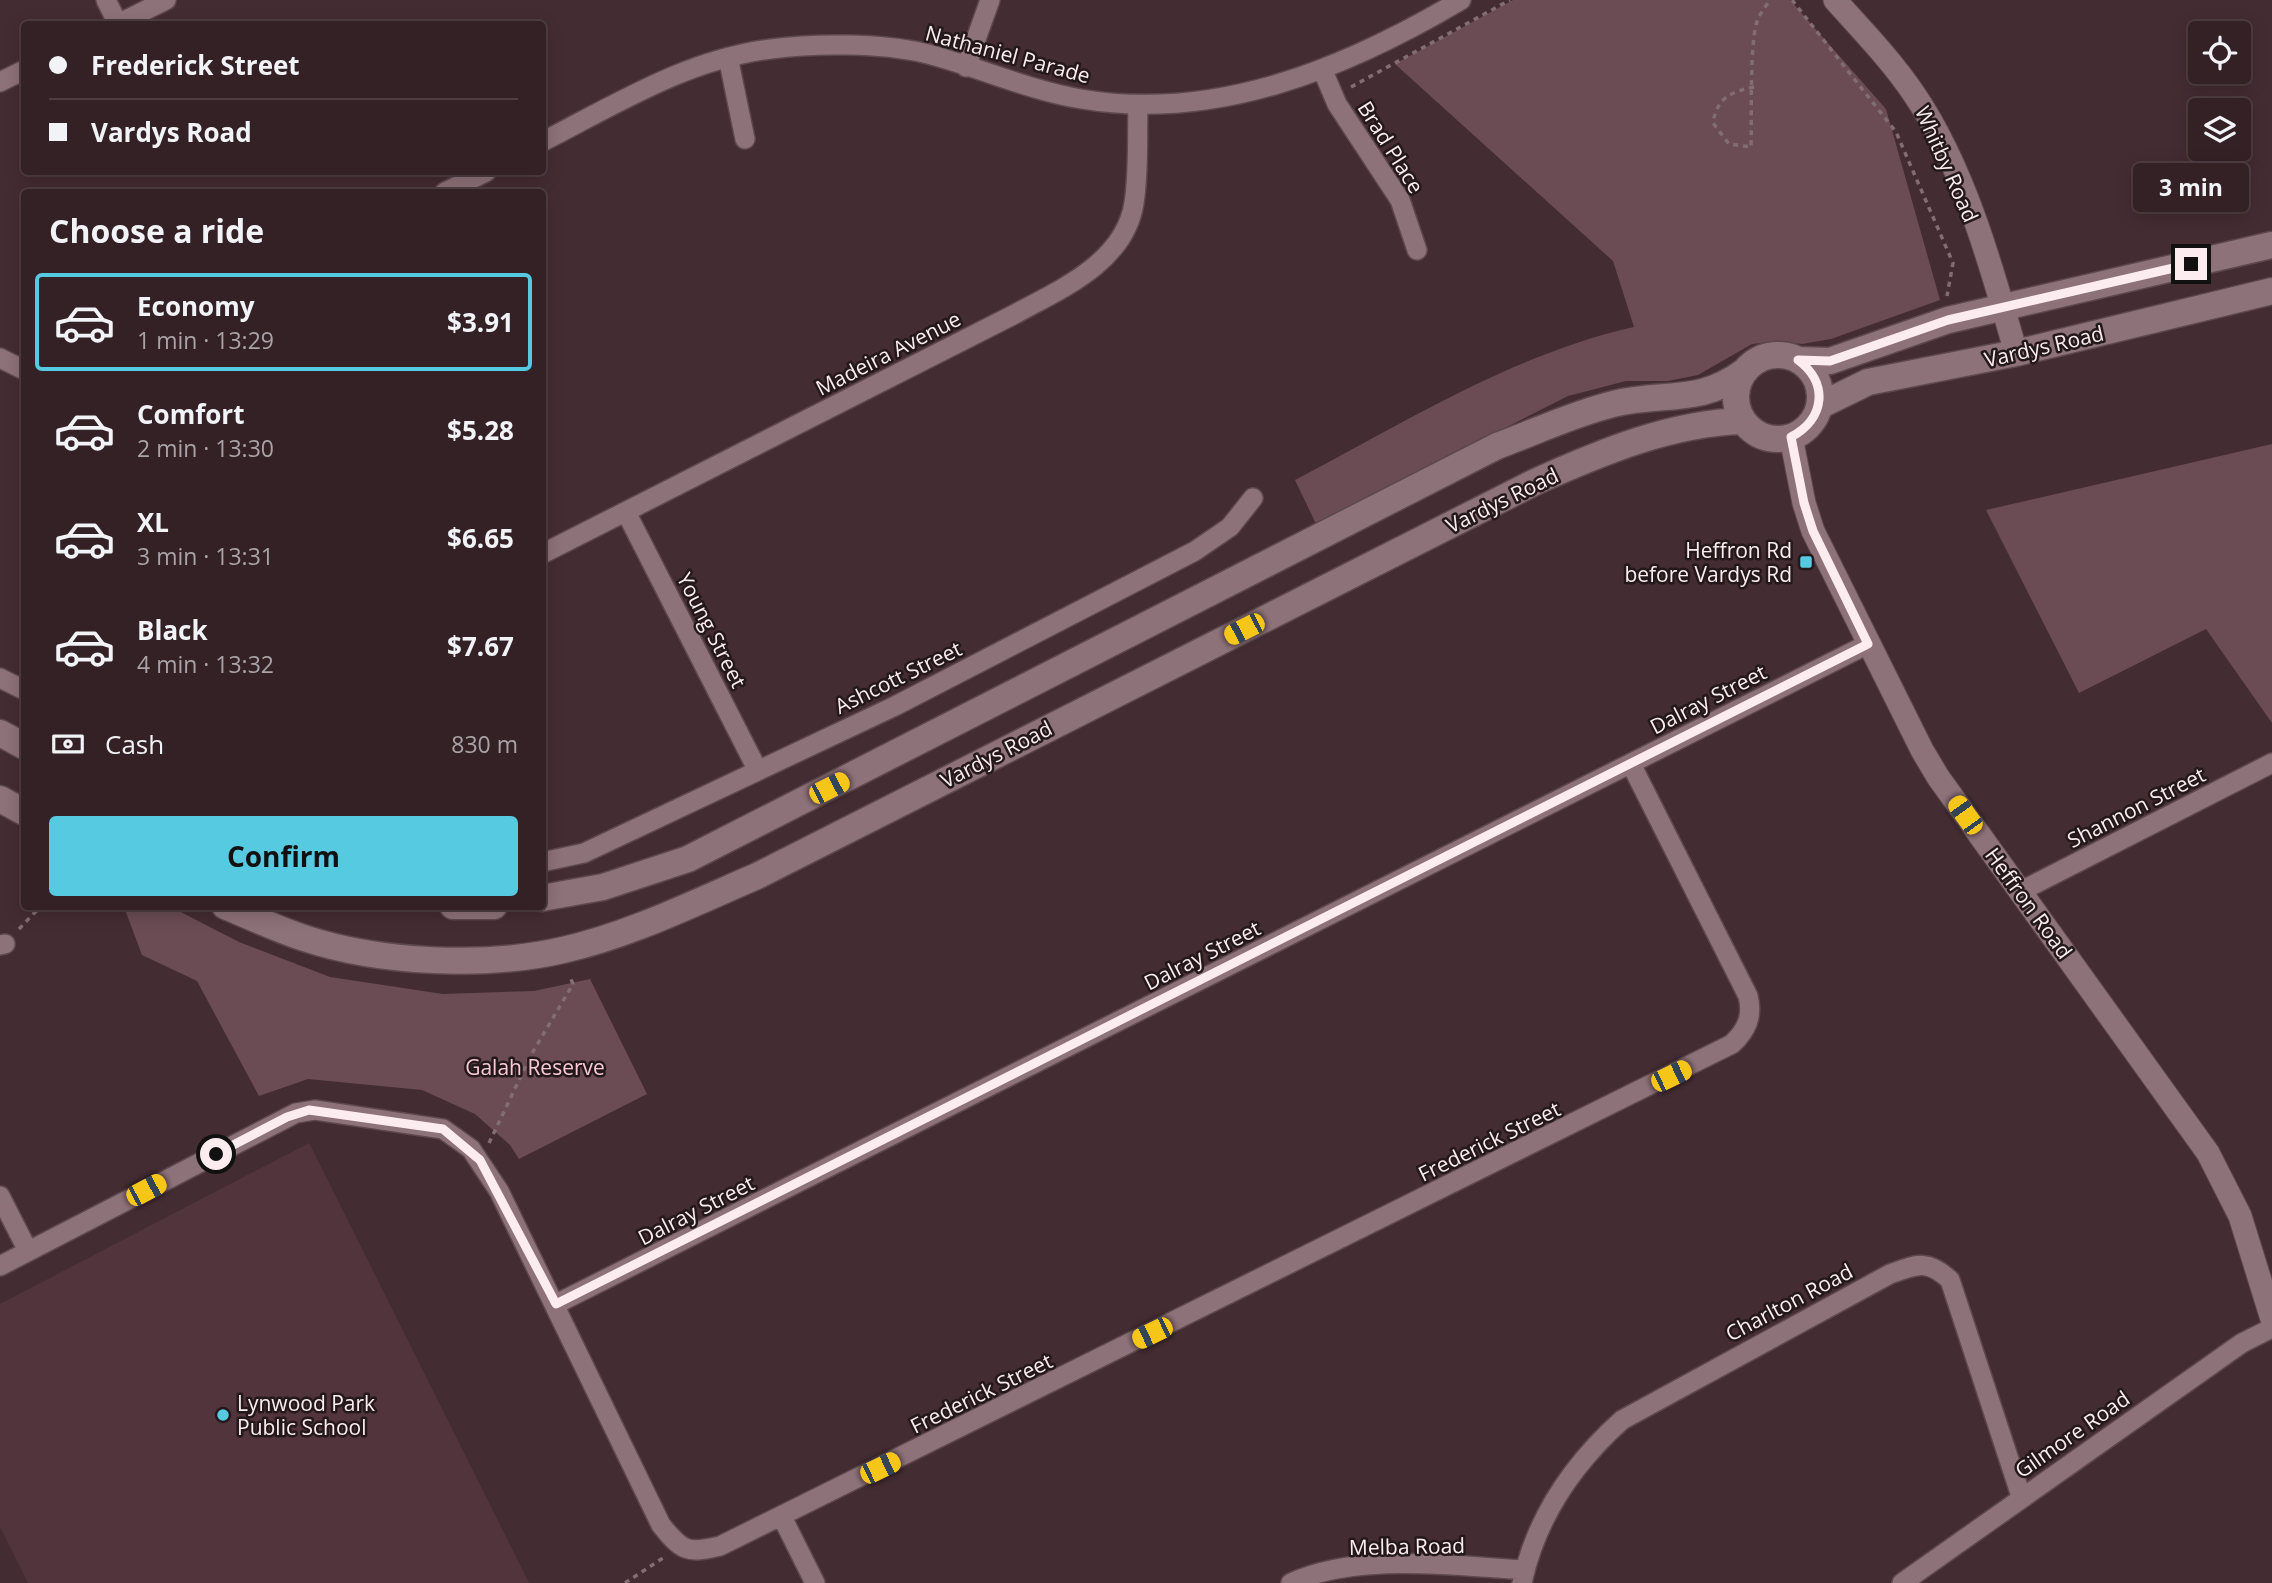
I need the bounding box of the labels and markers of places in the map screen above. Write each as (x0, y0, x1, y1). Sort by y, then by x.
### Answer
place label: Heffron Rd before Vardys Rd (1624, 536, 1792, 588)
marker: Heffron Rd before Vardys Rd (1798, 554, 1814, 570)
place label: Lynwood Park Public School (237, 1389, 375, 1441)
marker: Lynwood Park Public School (215, 1407, 231, 1423)

